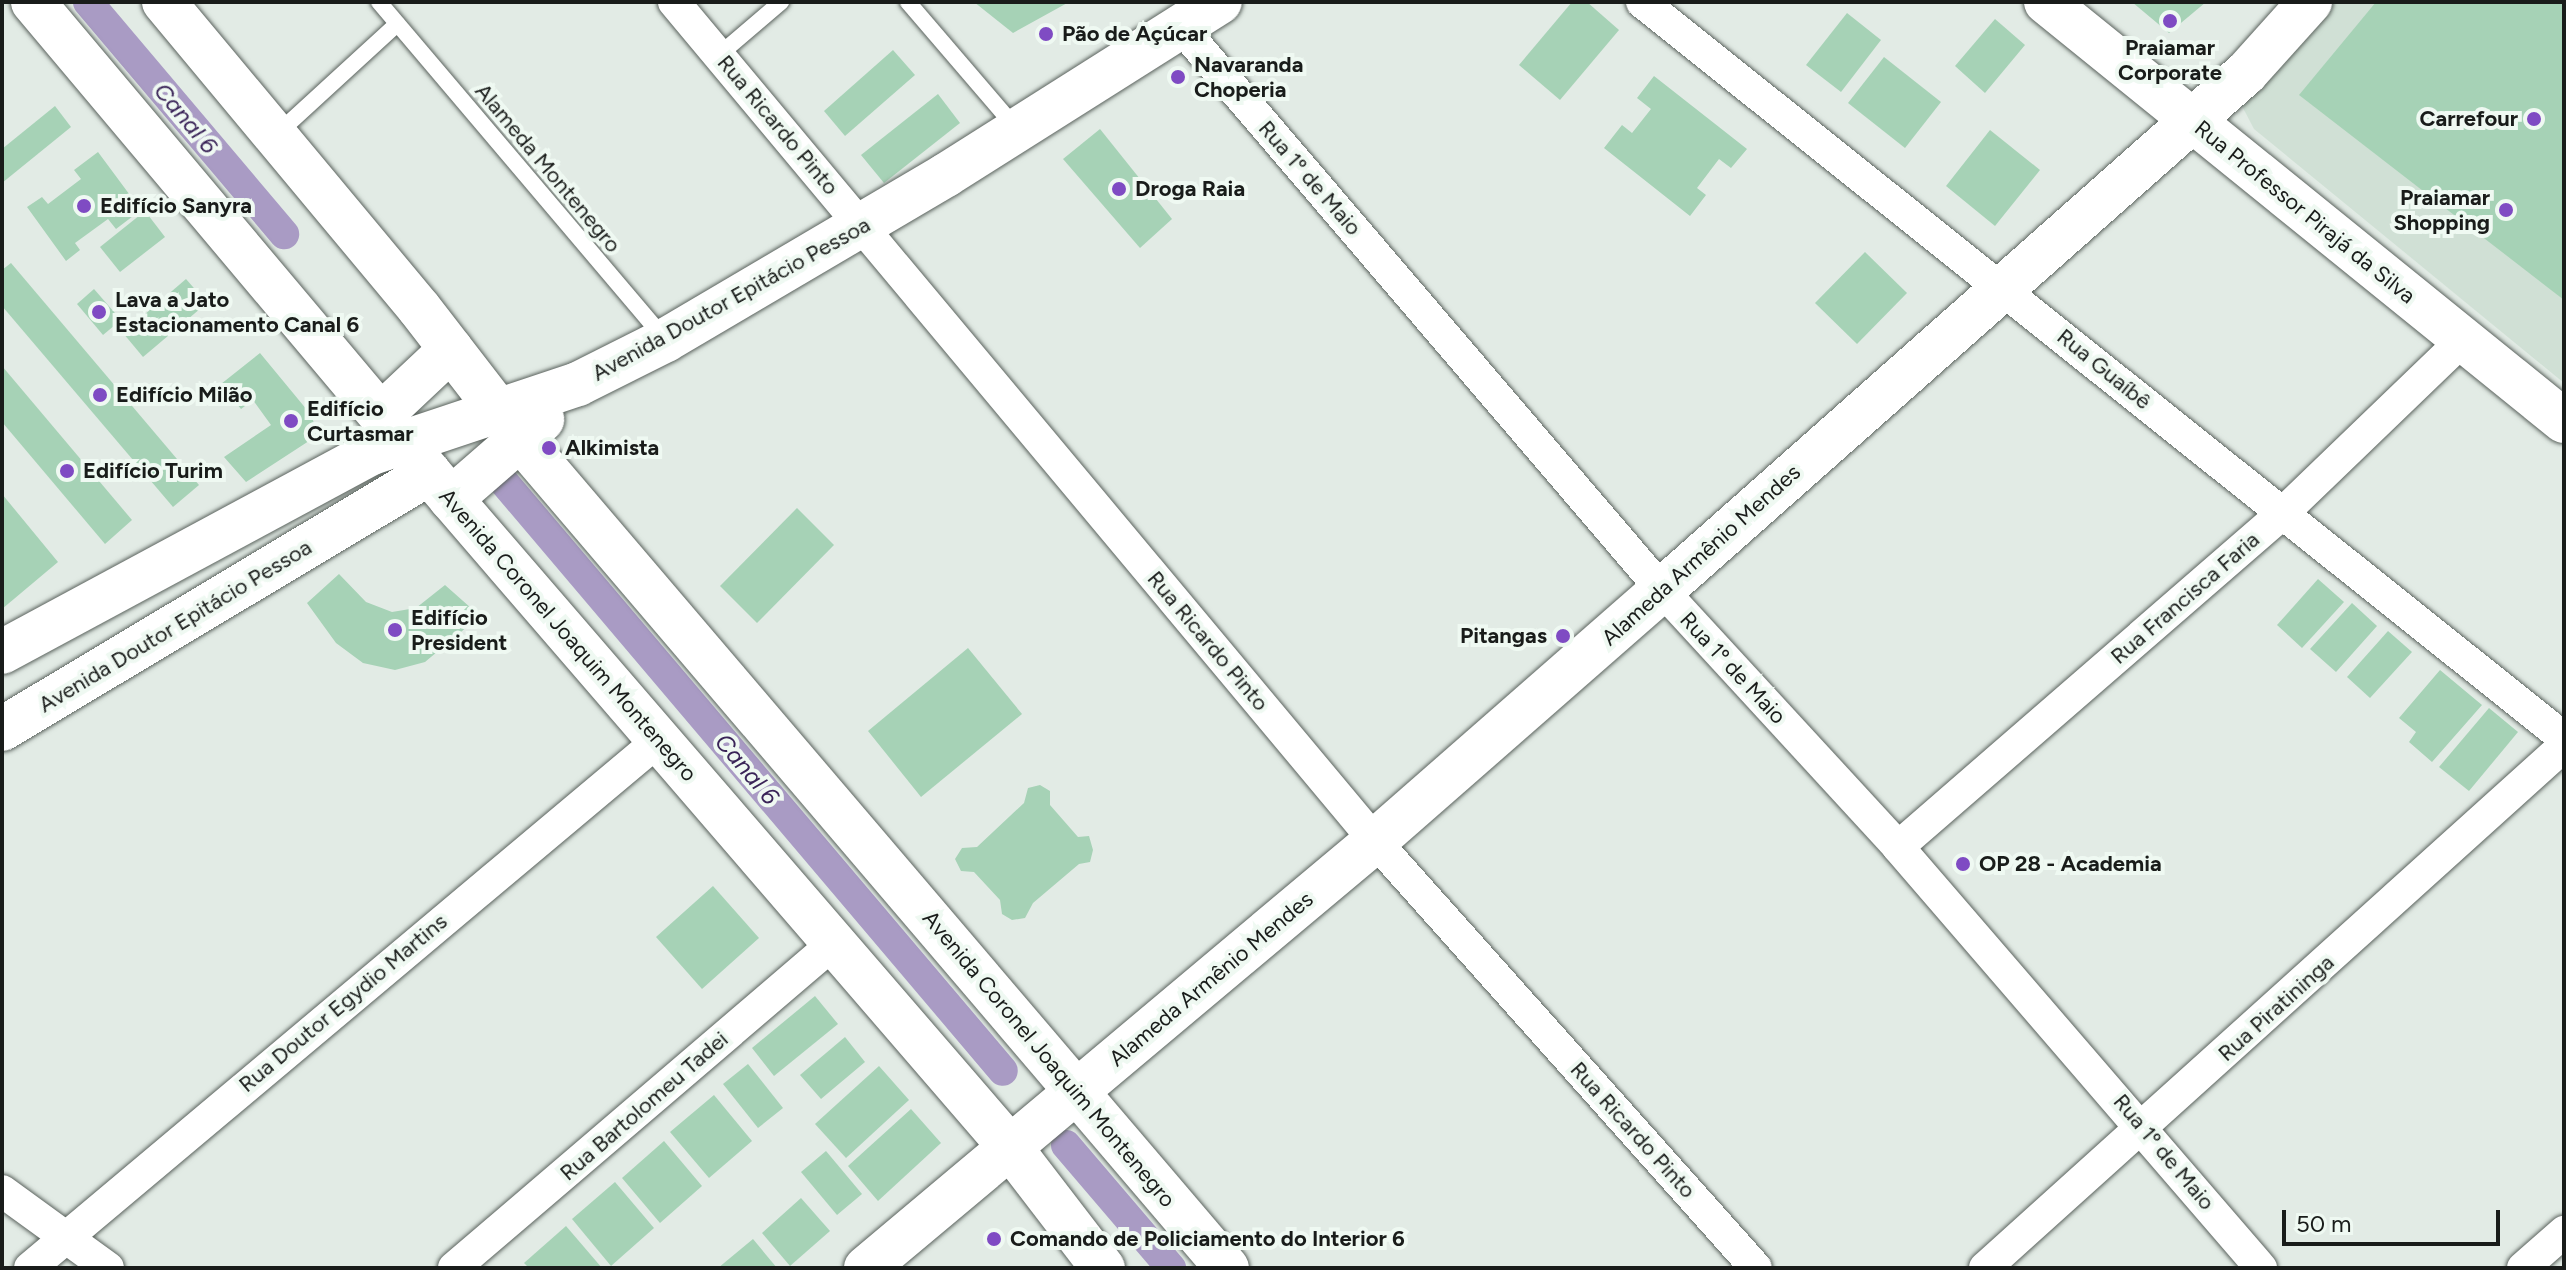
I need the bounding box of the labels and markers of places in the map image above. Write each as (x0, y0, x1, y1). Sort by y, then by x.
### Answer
marker: Praiamar Corporate (2161, 12, 2179, 30)
place label: Pão de Açúcar (1062, 21, 1207, 47)
marker: Pão de Açúcar (1037, 25, 1055, 43)
place label: Praiamar Corporate (2118, 34, 2222, 86)
place label: Navaranda Choperia (1194, 51, 1303, 102)
marker: Navaranda Choperia (1169, 68, 1187, 86)
place label: Carrefour (2419, 106, 2518, 132)
marker: Carrefour (2525, 110, 2543, 128)
place label: Droga Raia (1135, 176, 1245, 202)
marker: Droga Raia (1110, 180, 1128, 198)
place label: Praiamar Shopping (2393, 184, 2490, 236)
place label: Edifício Sanyra (100, 193, 252, 219)
marker: Edifício Sanyra (75, 197, 93, 215)
marker: Praiamar Shopping (2497, 201, 2515, 219)
place label: Lava a Jato Estacionamento Canal 6 (115, 286, 359, 338)
marker: Lava a Jato Estacionamento Canal 6 (90, 303, 108, 321)
place label: Edifício Milão (116, 382, 252, 408)
marker: Edifício Milão (91, 386, 109, 404)
place label: Edifício Curtasmar (307, 395, 414, 446)
marker: Edifício Curtasmar (282, 412, 300, 430)
place label: Alkimista (565, 435, 659, 461)
marker: Alkimista (540, 439, 558, 457)
place label: Edifício Turim (83, 458, 223, 484)
marker: Edifício Turim (58, 462, 76, 480)
place label: Edifício President (411, 604, 507, 656)
marker: Edifício President (386, 621, 404, 639)
place label: Pitangas (1460, 623, 1547, 649)
marker: Pitangas (1554, 627, 1572, 645)
place label: OP 28 - Academia (1979, 851, 2162, 877)
marker: OP 28 - Academia (1954, 855, 1972, 873)
place label: Comando de Policiamento do Interior 6 (1010, 1226, 1405, 1252)
marker: Comando de Policiamento do Interior 6 (985, 1230, 1003, 1248)

